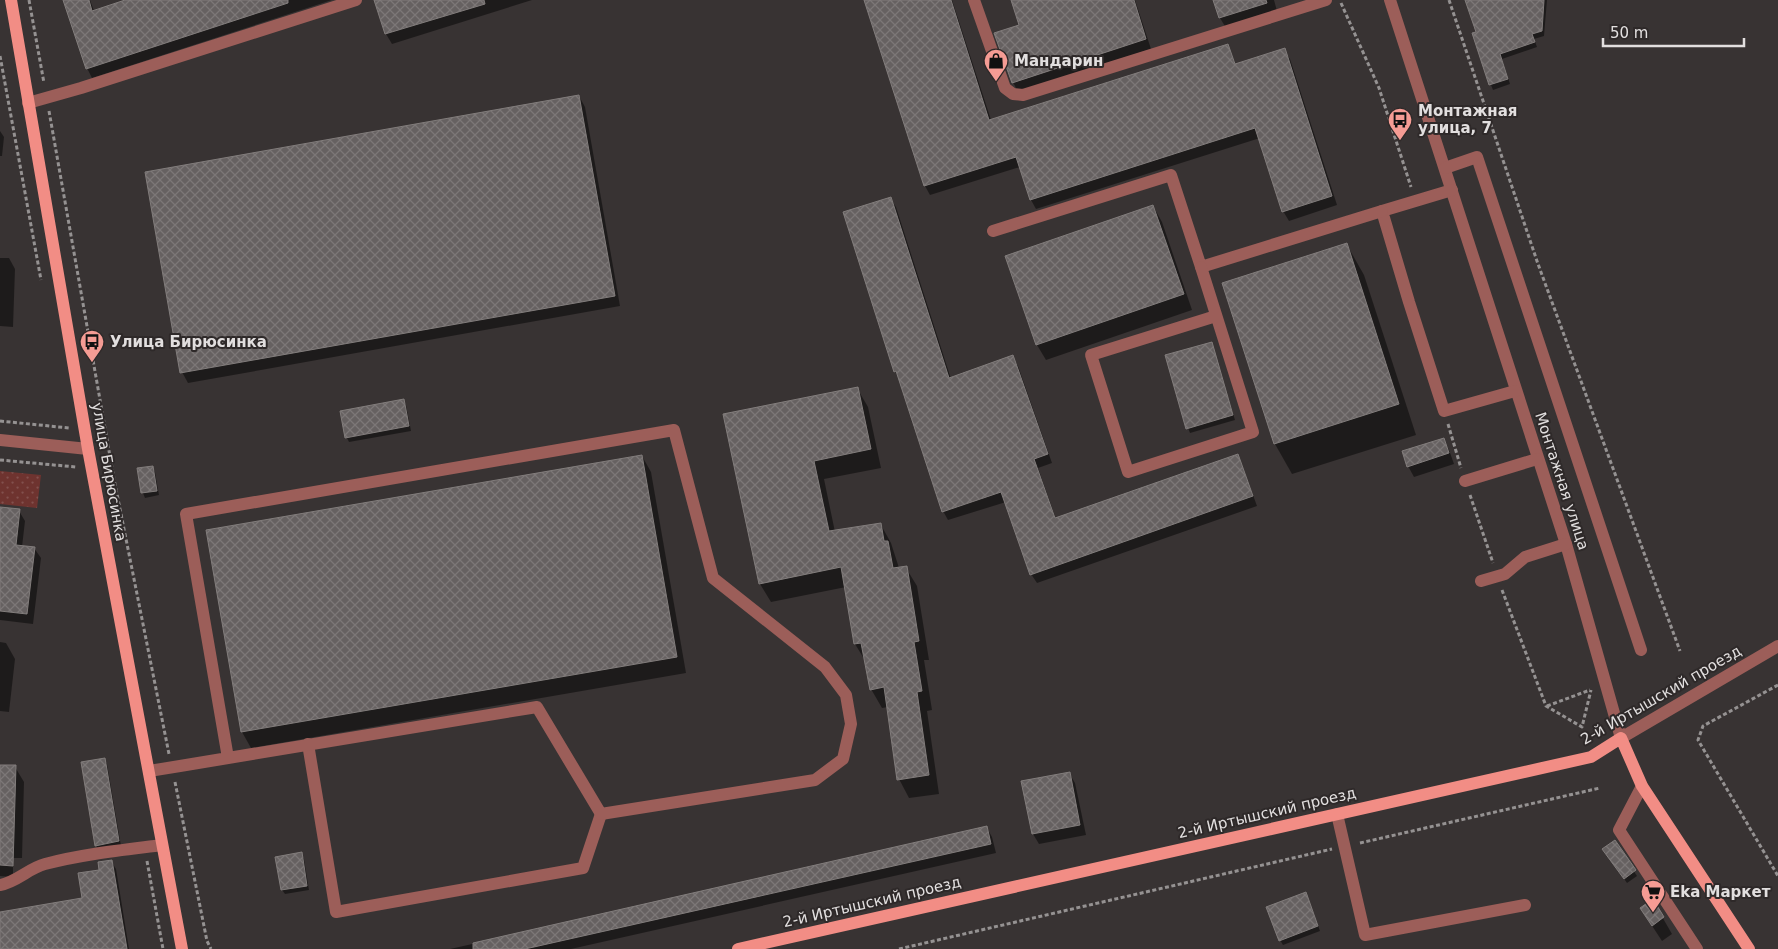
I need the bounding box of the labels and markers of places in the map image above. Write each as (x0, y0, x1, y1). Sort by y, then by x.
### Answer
shop icon: Мандарин (983, 48, 1009, 82)
place label: Мандарин (1014, 52, 1103, 70)
place label: Монтажная улица, 7 (1418, 102, 1517, 137)
bus stop icon: Монтажная улица, 7 (1387, 107, 1413, 141)
bus stop icon: Улица Бирюсинка (79, 329, 105, 363)
place label: Улица Бирюсинка (110, 333, 267, 351)
supermarket icon: Eka Маркет (1640, 879, 1666, 913)
place label: Eka Маркет (1670, 883, 1771, 901)

